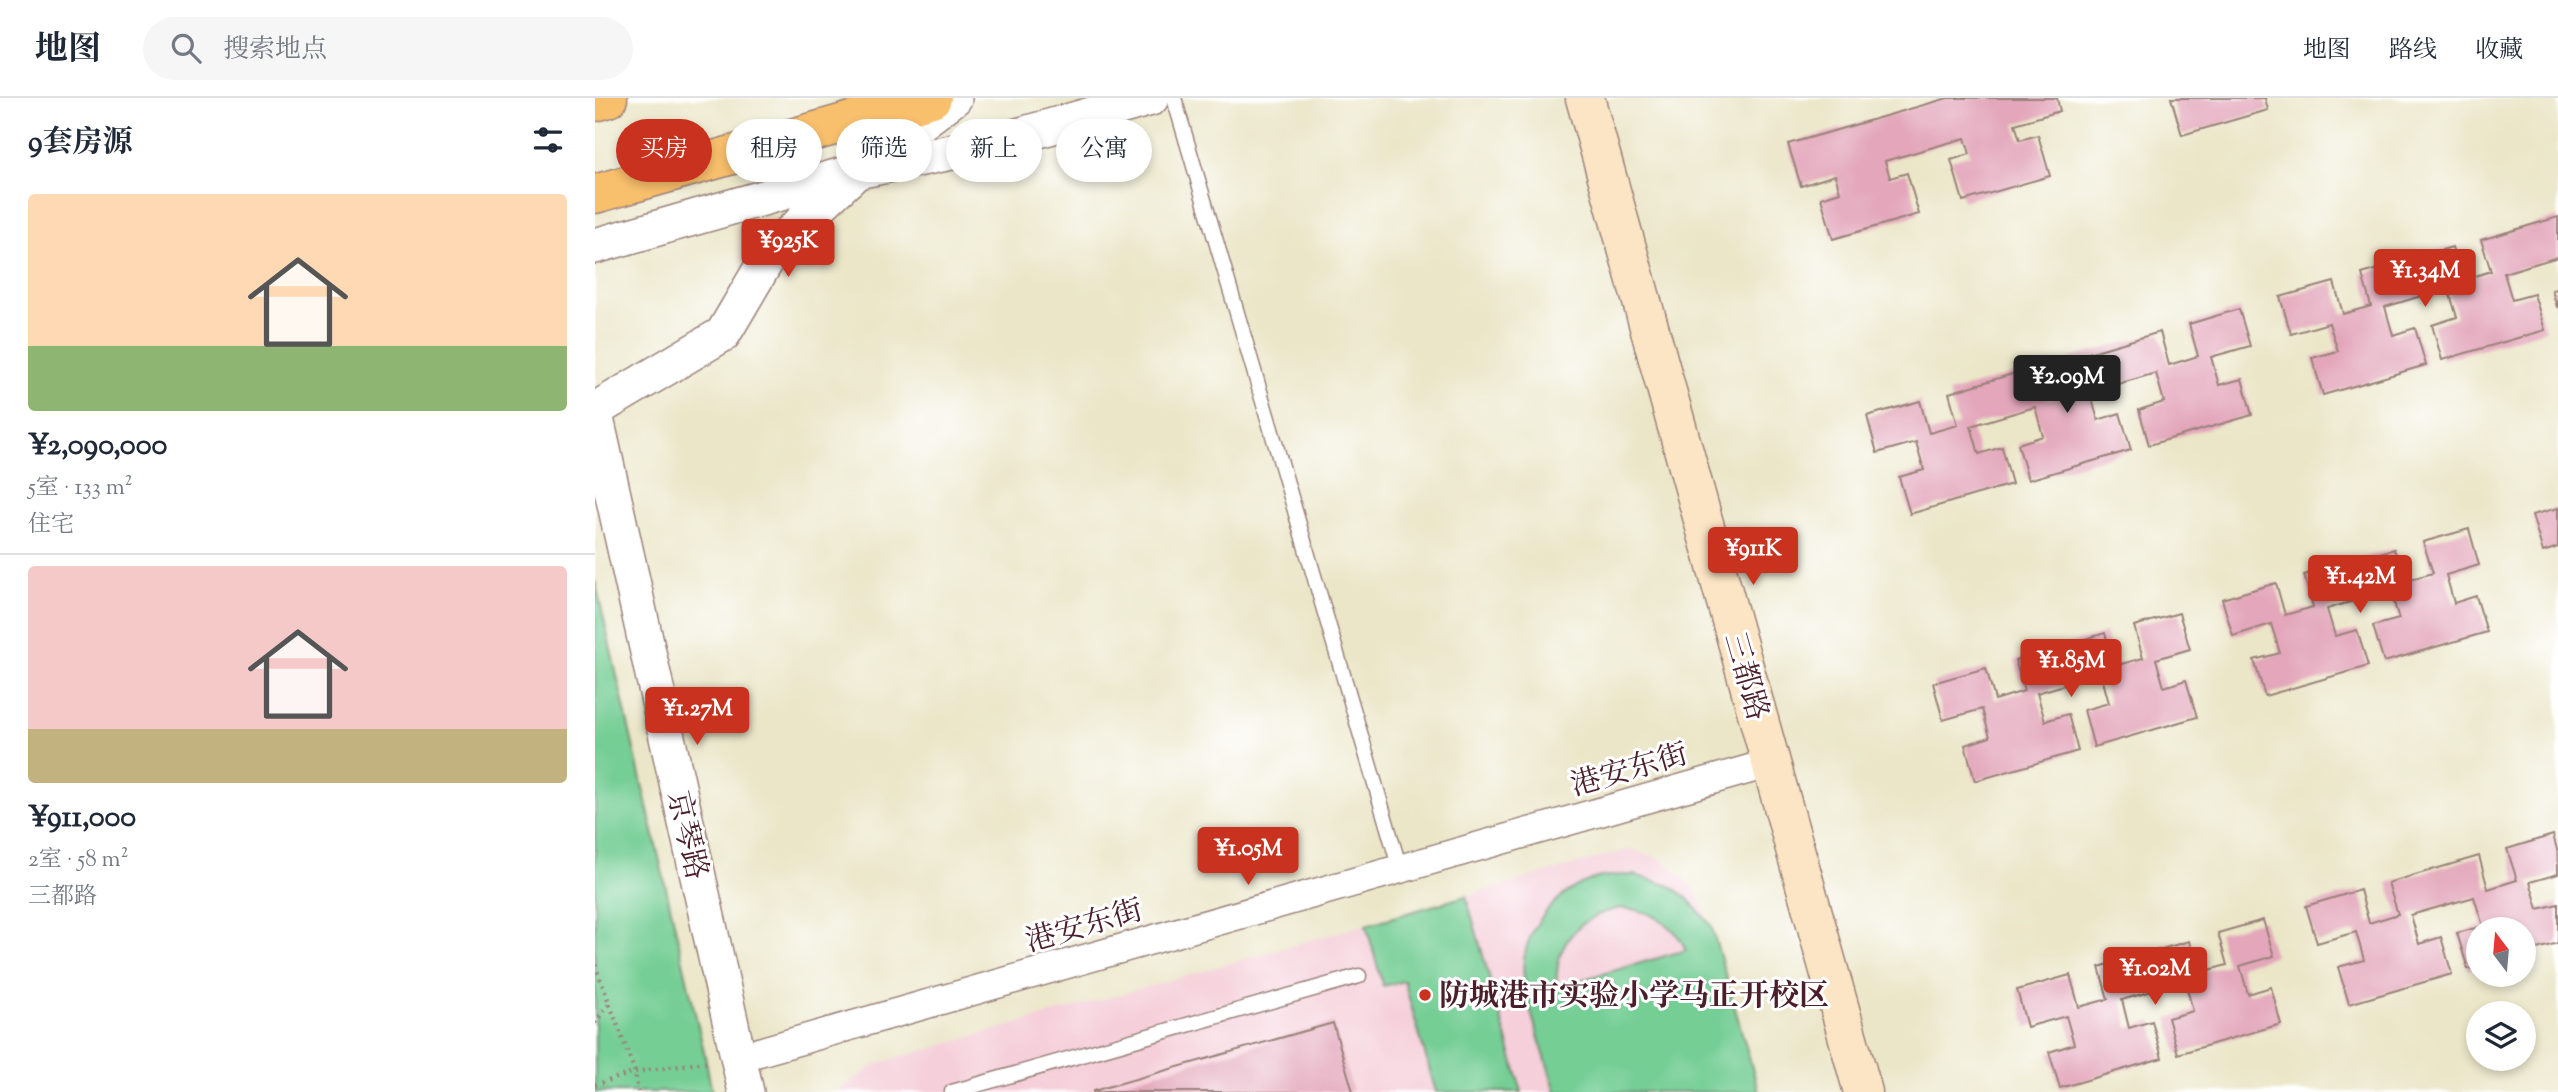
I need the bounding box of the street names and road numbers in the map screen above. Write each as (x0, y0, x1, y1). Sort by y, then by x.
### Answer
street label: 三都路 (1712, 628, 1778, 726)
street label: 港安东街 (1566, 734, 1693, 809)
street label: 京琴路 (654, 787, 717, 884)
street label: 港安东街 (1021, 890, 1148, 965)

